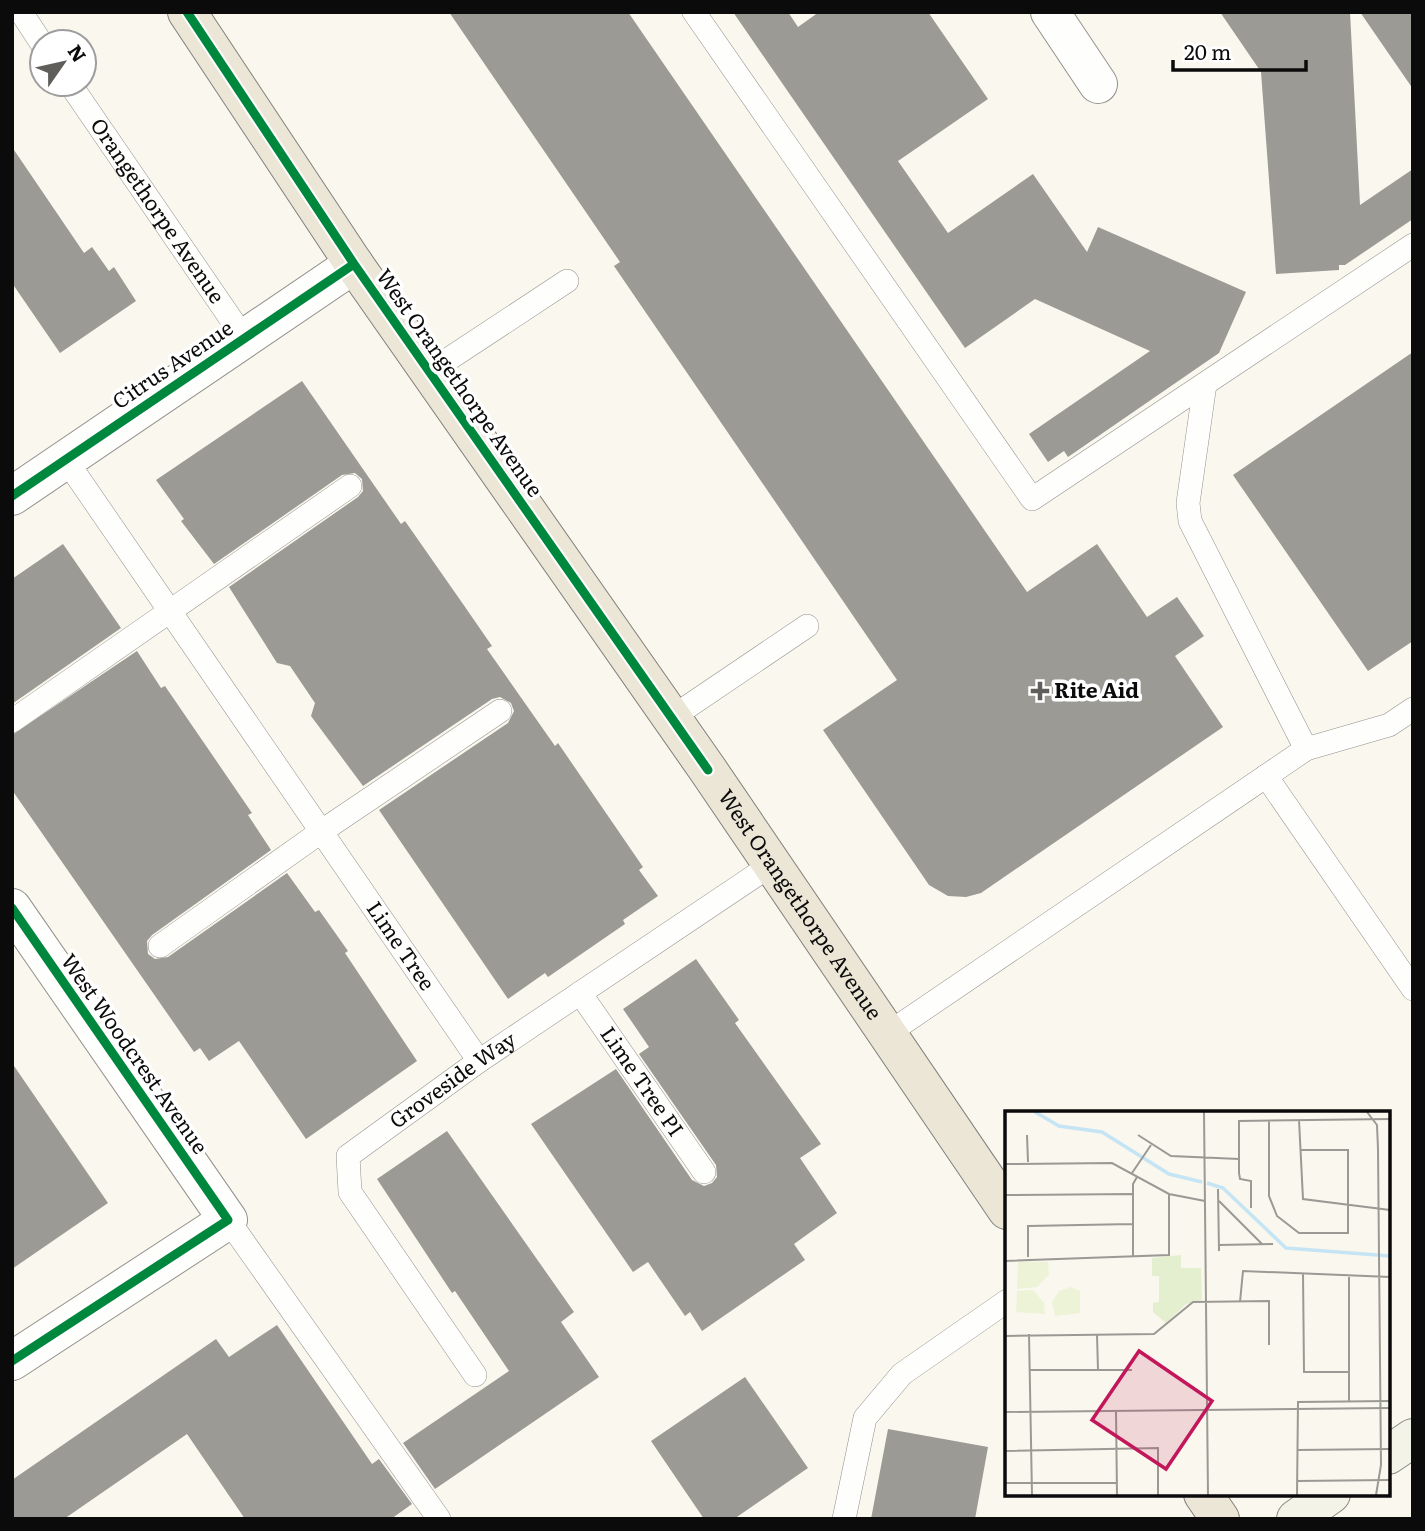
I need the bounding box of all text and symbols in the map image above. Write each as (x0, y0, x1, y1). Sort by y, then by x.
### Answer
north arrow (28, 28, 98, 98)
scale bar (1173, 28, 1306, 72)
text: 20 m (1184, 35, 1231, 66)
text: N (62, 38, 94, 67)
street label: Orangethorpe Avenue (84, 111, 234, 309)
street label: West Orangethorpe Avenue (370, 261, 552, 502)
street label: Citrus Avenue (105, 311, 238, 415)
place label: Rite Aid (1054, 673, 1139, 704)
marker: Rite Aid (1032, 683, 1048, 699)
street label: West Orangethorpe Avenue (712, 782, 891, 1025)
street label: Lime Tree (360, 894, 444, 996)
street label: West Woodcrest Avenue (55, 946, 217, 1159)
street label: Lime Tree PI (594, 1019, 693, 1142)
street label: Groveside Way (382, 1022, 522, 1134)
inset map (1005, 1111, 1390, 1496)

